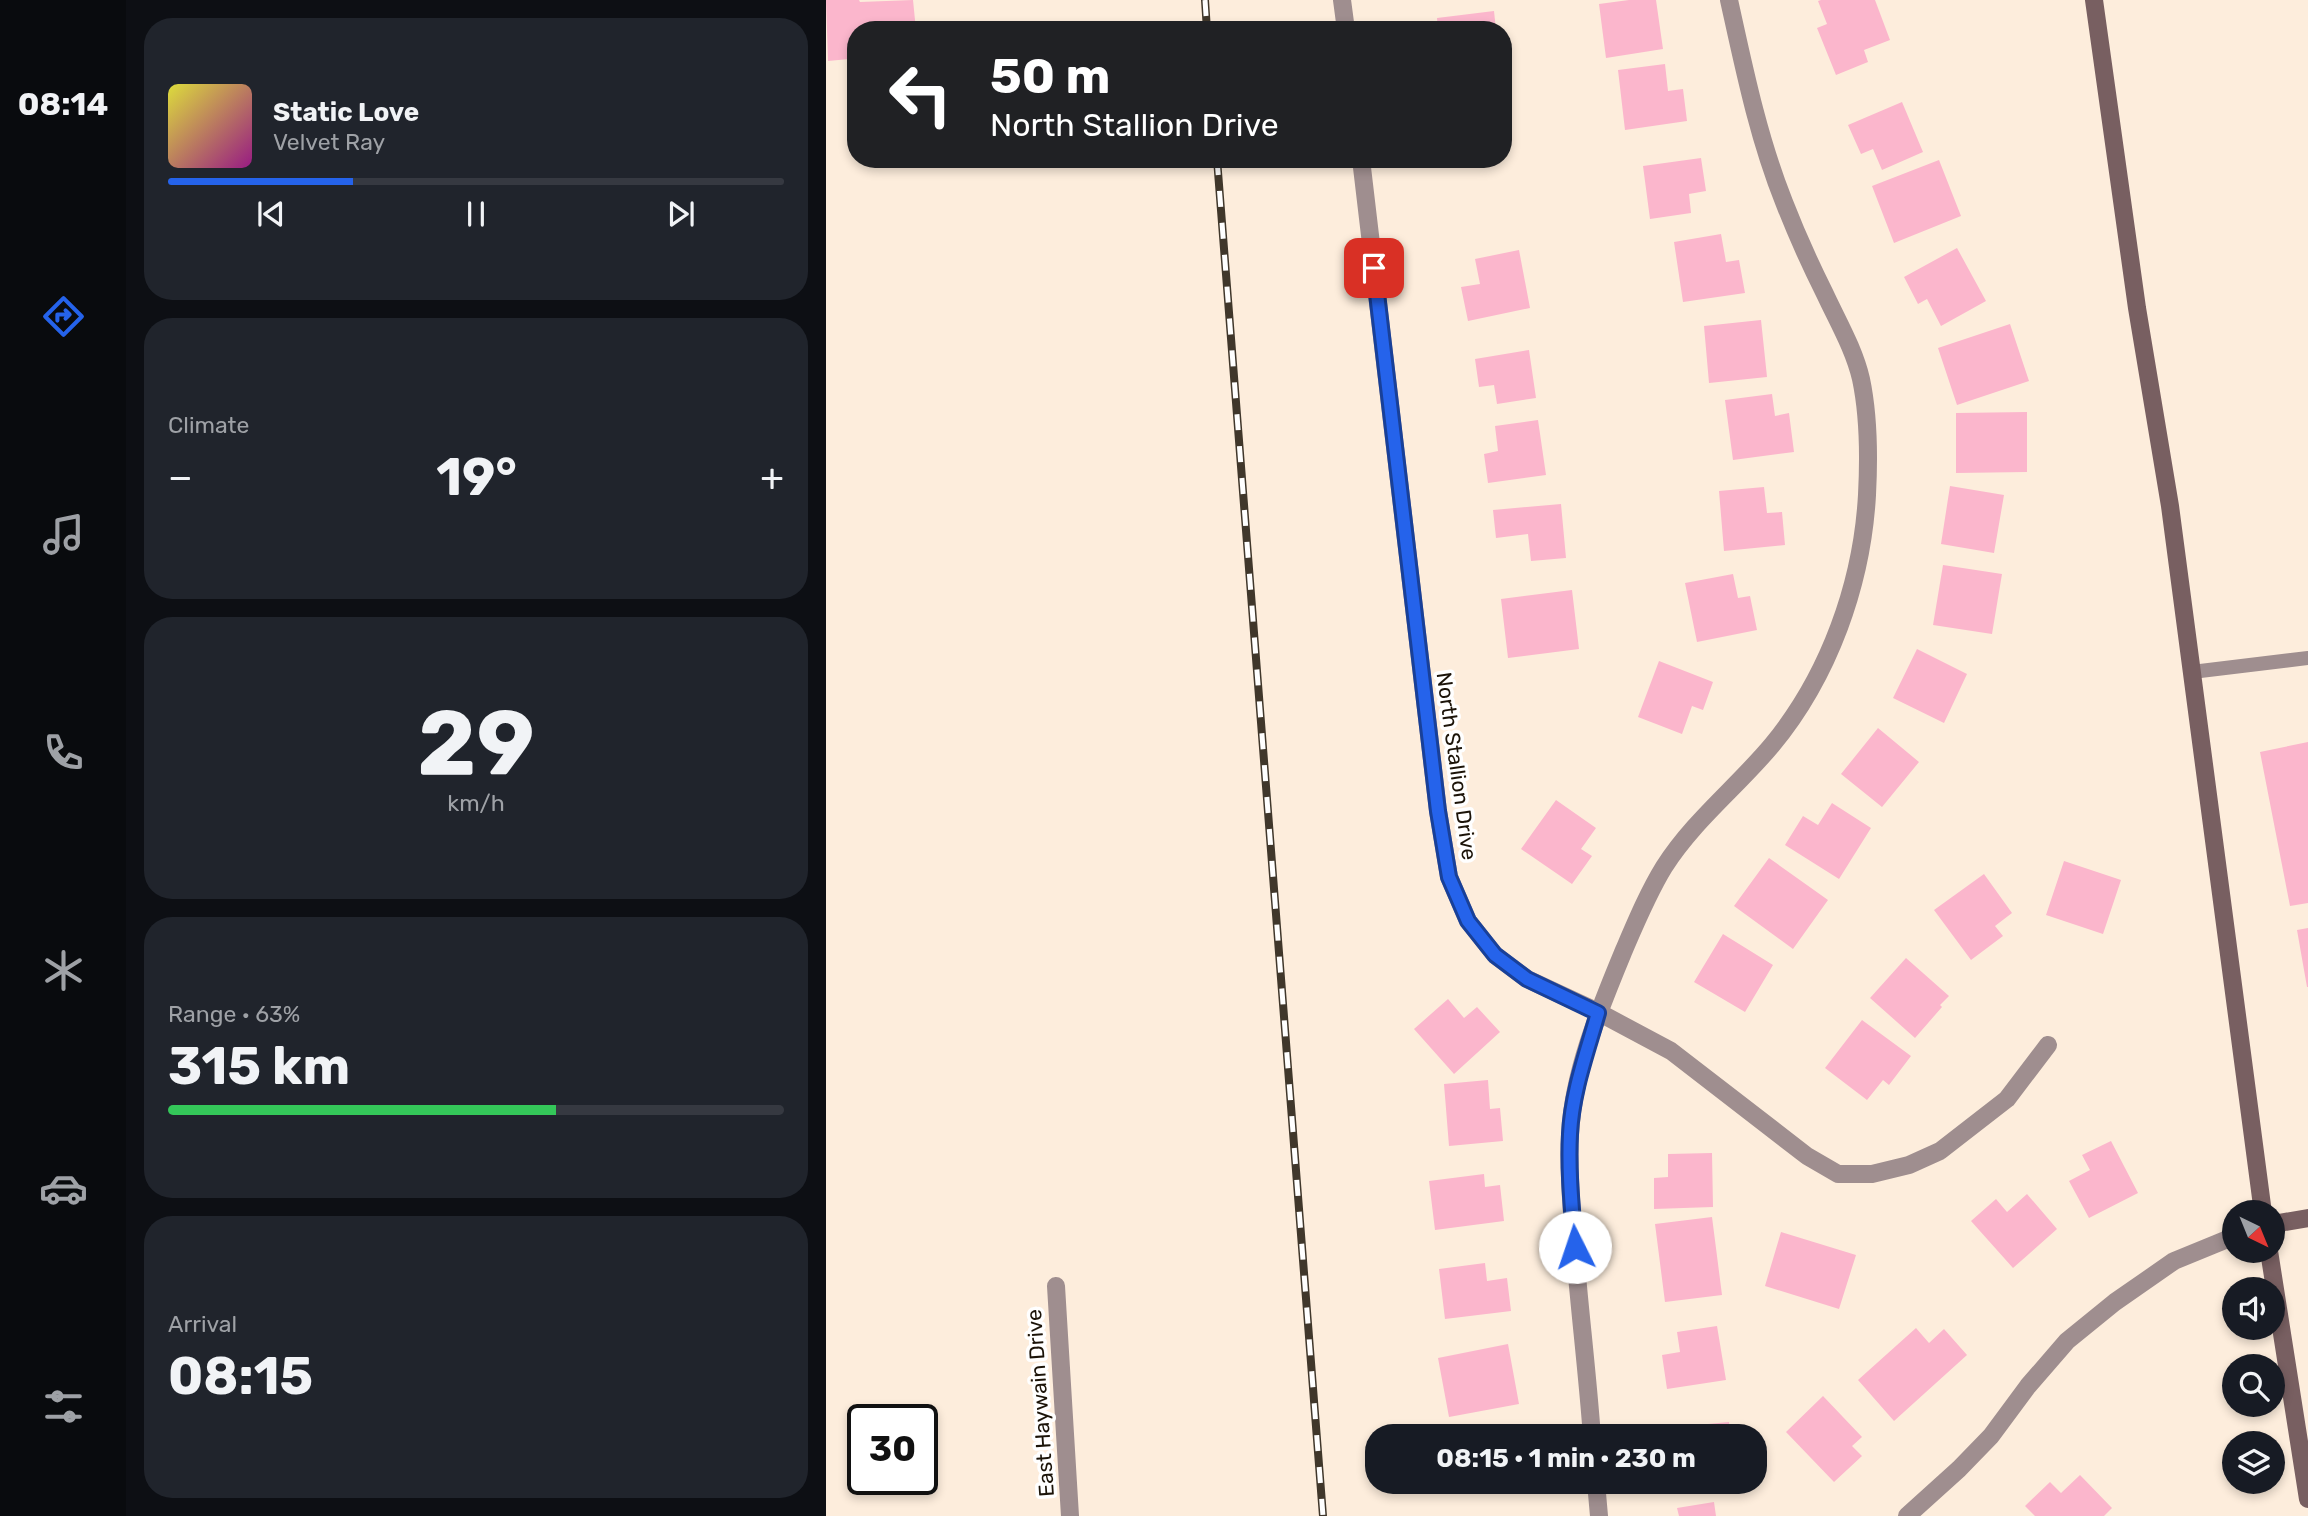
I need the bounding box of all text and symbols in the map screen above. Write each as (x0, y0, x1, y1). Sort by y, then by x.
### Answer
text: 50 m (990, 47, 1110, 105)
icon: left (875, 49, 966, 140)
text: 08:14 (18, 85, 108, 123)
text: Static Love (273, 97, 419, 128)
text: North Stallion Drive (990, 106, 1279, 144)
text: Velvet Ray (273, 128, 385, 156)
icon: previous (252, 195, 290, 233)
icon: pause (457, 195, 495, 233)
icon: next (662, 195, 700, 233)
pin (1344, 238, 1404, 298)
icon: arrive (1355, 249, 1393, 287)
icon: directions (39, 292, 88, 341)
text: Climate (168, 411, 249, 439)
text: 19° (436, 446, 517, 508)
text: − (168, 454, 193, 500)
text: + (760, 454, 784, 500)
icon: music (39, 510, 88, 559)
street label: North Stallion Drive (1431, 670, 1483, 862)
text: 29 (417, 689, 535, 797)
icon: phone (39, 728, 88, 777)
text: km/h (447, 789, 505, 817)
icon: climate (39, 946, 88, 995)
text: Range · 63% (168, 1000, 300, 1028)
text: 315 km (168, 1035, 350, 1097)
icon: car (39, 1164, 88, 1213)
north arrow (2222, 1200, 2286, 1264)
map controls (2222, 1200, 2285, 1494)
position arrow (1538, 1210, 1612, 1284)
button: sound (2222, 1277, 2285, 1340)
street label: East Haywain Drive (1021, 1308, 1059, 1498)
text: Arrival (168, 1310, 237, 1338)
text: 08:15 (168, 1345, 313, 1407)
button: search (2222, 1354, 2285, 1417)
icon: filters (39, 1382, 88, 1431)
speed limit sign: 30 (847, 1404, 938, 1495)
button: layers (2222, 1431, 2285, 1494)
text: 08:15 · 1 min · 230 m (1436, 1443, 1696, 1474)

